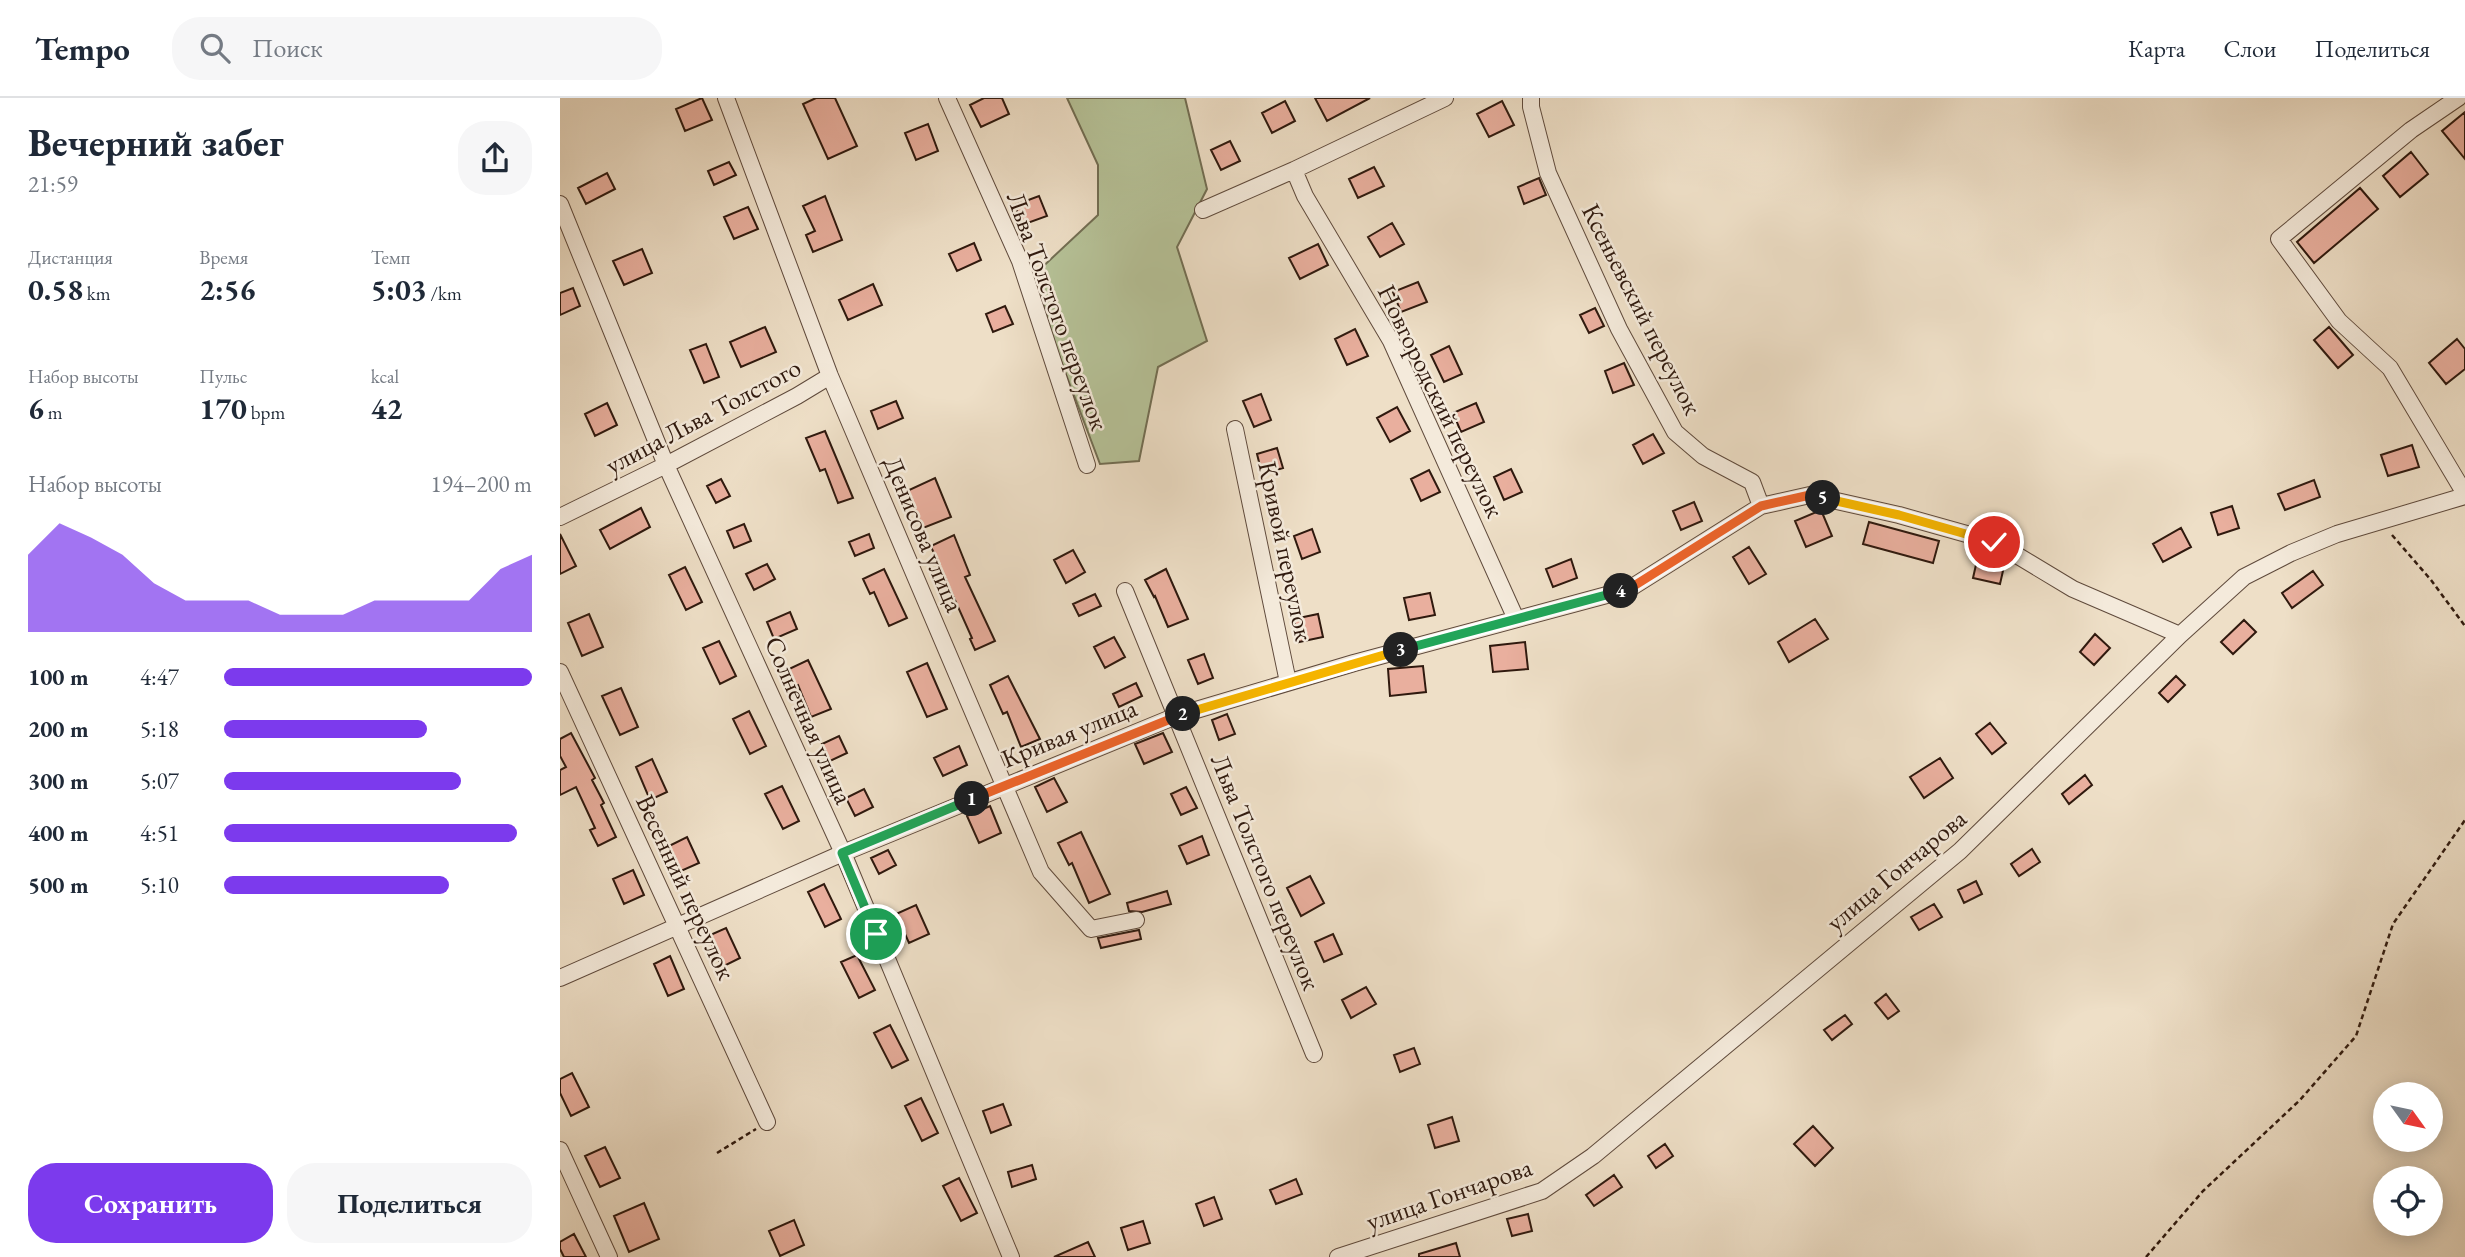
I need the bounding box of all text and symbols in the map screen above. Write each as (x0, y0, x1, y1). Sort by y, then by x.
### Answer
search box (172, 17, 662, 80)
text: Tempo (35, 27, 130, 70)
icon: search (196, 29, 234, 67)
text: Поиск (252, 31, 323, 65)
text: Карта (2128, 33, 2185, 64)
text: Слои (2223, 33, 2277, 64)
text: Поделиться (2315, 33, 2430, 64)
text: Вечерний забег (28, 118, 284, 167)
button: share (458, 121, 532, 195)
text: 21:59 (28, 169, 78, 199)
street label: Льва Толстого переулок (999, 187, 1117, 435)
street label: Ксеньевский переулок (1574, 198, 1710, 421)
text: Дистанция (28, 245, 113, 270)
text: Время (199, 245, 248, 270)
text: Темп (371, 245, 410, 270)
text: 0.58 (28, 270, 83, 309)
text: 2:56 (199, 270, 255, 309)
text: 5:03 (371, 270, 427, 309)
street label: Новгородский переулок (1370, 279, 1512, 524)
text: km (83, 281, 111, 306)
text: /km (427, 281, 462, 306)
street label: улица Льва Толстого (599, 350, 807, 482)
text: Набор высоты (28, 364, 139, 389)
text: Пульс (199, 364, 247, 389)
text: kcal (371, 364, 399, 389)
text: 6 (28, 389, 44, 428)
text: 170 (199, 389, 247, 428)
text: 42 (371, 389, 402, 428)
text: m (44, 400, 62, 425)
text: bpm (247, 400, 285, 425)
street label: Денисова улица (876, 451, 972, 618)
street label: Кривой переулок (1250, 458, 1322, 644)
text: Набор высоты (28, 469, 162, 499)
text: 194–200 m (431, 469, 532, 499)
pin: 5 (1806, 480, 1840, 516)
text: 5 (1817, 485, 1828, 510)
pin (1964, 512, 2024, 572)
icon: check (1975, 523, 2013, 561)
pin: 4 (1604, 574, 1638, 608)
text: 4 (1615, 578, 1626, 603)
street label: Солнечная улица (757, 631, 861, 810)
pin: 3 (1384, 632, 1418, 668)
text: 3 (1395, 637, 1406, 662)
text: 100 m (28, 662, 89, 692)
text: 4:47 (140, 662, 179, 692)
street label: Кривая улица (996, 690, 1142, 776)
pin: 2 (1166, 696, 1200, 732)
text: 2 (1177, 701, 1188, 726)
text: 200 m (28, 714, 89, 744)
text: 5:18 (140, 714, 179, 744)
street label: Льва Толстого переулок (1203, 749, 1329, 995)
text: 300 m (28, 766, 89, 796)
text: 5:07 (140, 766, 179, 796)
pin: 1 (954, 782, 990, 816)
text: 1 (966, 786, 977, 811)
street label: Весенний переулок (628, 789, 744, 986)
street label: улица Гончарова (1819, 801, 1974, 939)
text: 400 m (28, 818, 89, 848)
text: 4:51 (140, 818, 179, 848)
text: 500 m (28, 870, 89, 900)
text: 5:10 (140, 870, 179, 900)
pin (846, 904, 906, 964)
icon: arrive (857, 915, 895, 953)
north arrow (2373, 1082, 2443, 1152)
map controls (2373, 1082, 2443, 1236)
street label: улица Гончарова (1362, 1150, 1537, 1238)
button: Сохранить (28, 1163, 273, 1243)
button: Поделиться (287, 1163, 532, 1243)
button: locate (2373, 1166, 2443, 1236)

